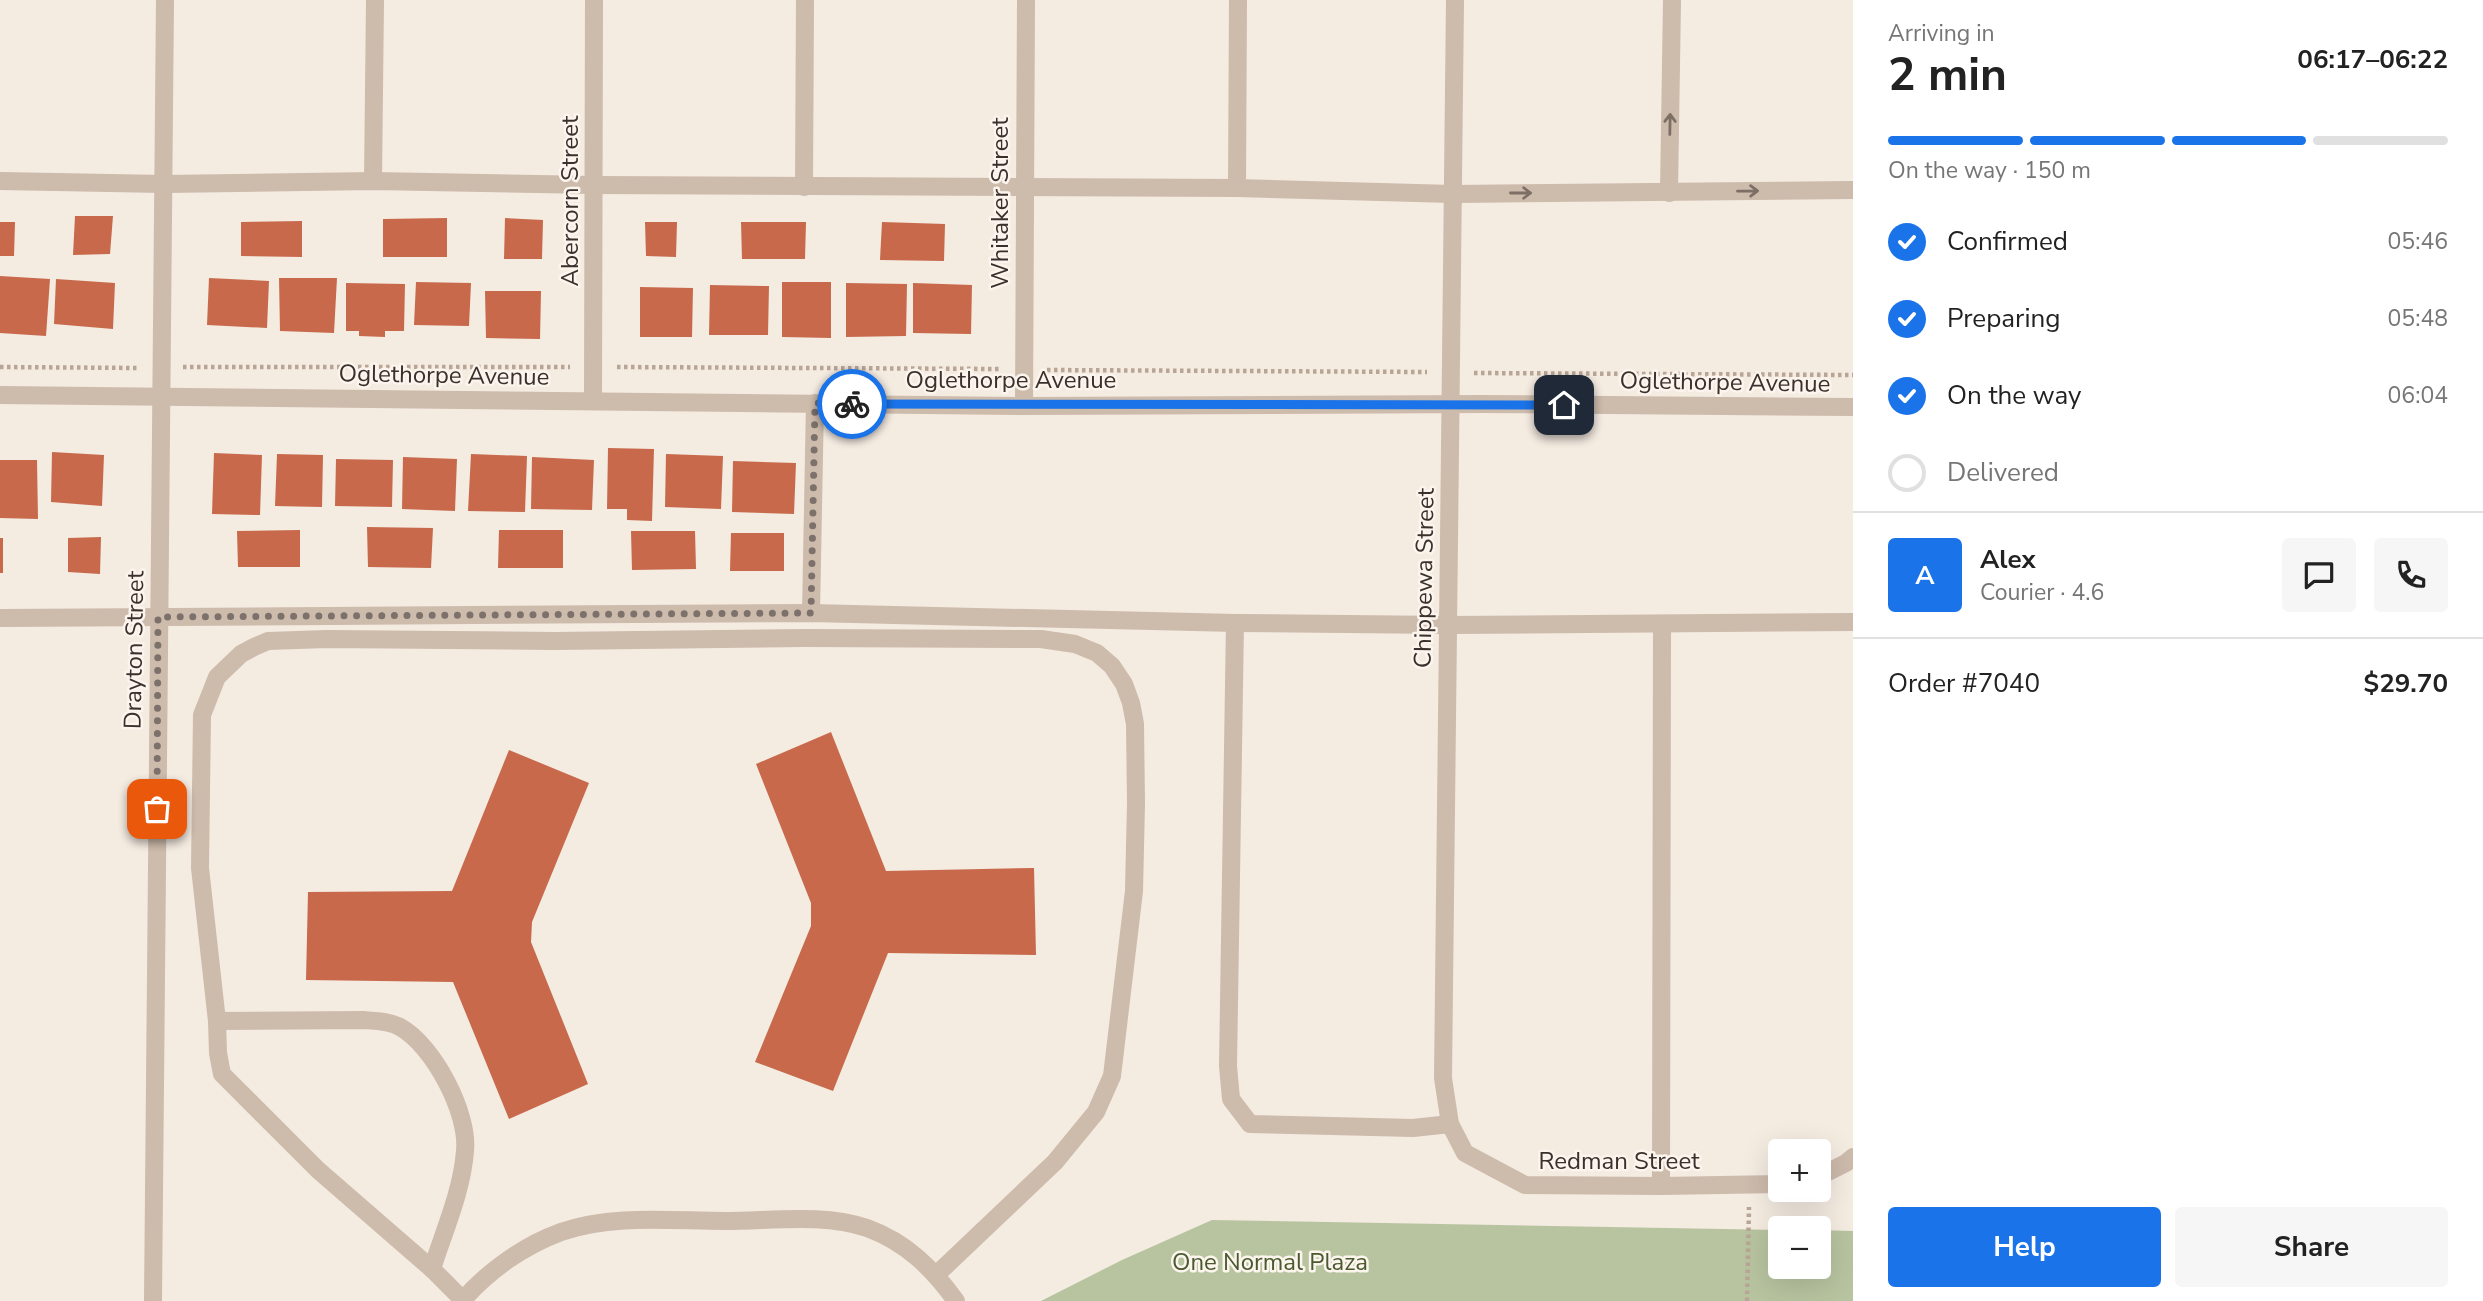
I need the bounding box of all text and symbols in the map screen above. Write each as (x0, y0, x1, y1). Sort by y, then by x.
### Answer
text: Arriving in (1888, 18, 1995, 49)
text: 06:17–06:22 (2297, 42, 2448, 77)
text: 2 min (1888, 43, 2007, 106)
one-way arrow (1663, 113, 1677, 136)
street label: Abercorn Street (554, 115, 586, 286)
street label: Whitaker Street (984, 117, 1016, 289)
text: On the way · 150 m (1888, 155, 2091, 186)
one-way arrow (1737, 185, 1760, 198)
one-way arrow (1509, 186, 1532, 200)
icon: check (1888, 223, 1926, 261)
text: Confirmed (1947, 224, 2068, 259)
text: 05:46 (2388, 226, 2448, 257)
icon: check (1888, 300, 1926, 338)
text: Preparing (1947, 301, 2060, 336)
text: 05:48 (2388, 303, 2448, 334)
street label: Oglethorpe Avenue (338, 357, 550, 393)
street label: Oglethorpe Avenue (906, 364, 1116, 396)
street label: Oglethorpe Avenue (1619, 364, 1831, 400)
courier (817, 369, 887, 439)
pin (1534, 375, 1594, 435)
icon: check (1888, 377, 1926, 415)
text: On the way (1947, 378, 2081, 413)
text: 06:04 (2388, 380, 2448, 411)
icon: bike (833, 385, 871, 423)
icon: home (1545, 386, 1583, 424)
text: Delivered (1947, 455, 2059, 490)
street label: Chippewa Street (1406, 487, 1442, 668)
button: chat (2282, 538, 2356, 612)
button: phone (2374, 538, 2448, 612)
text: Alex (1980, 542, 2036, 577)
text: A (1915, 558, 1935, 593)
street label: Drayton Street (117, 570, 151, 729)
text: Courier · 4.6 (1980, 577, 2104, 608)
text: Order #7040 (1888, 666, 2040, 701)
text: $29.70 (2364, 666, 2448, 701)
pin (127, 779, 187, 839)
icon: bag (138, 790, 176, 828)
map controls (1768, 1139, 1831, 1279)
button: + (1768, 1139, 1831, 1202)
street label: Redman Street (1538, 1145, 1700, 1177)
button: Help (1888, 1207, 2161, 1287)
button: Share (2175, 1207, 2448, 1287)
button: − (1768, 1216, 1831, 1279)
park label: One Normal Plaza (1172, 1246, 1368, 1278)

